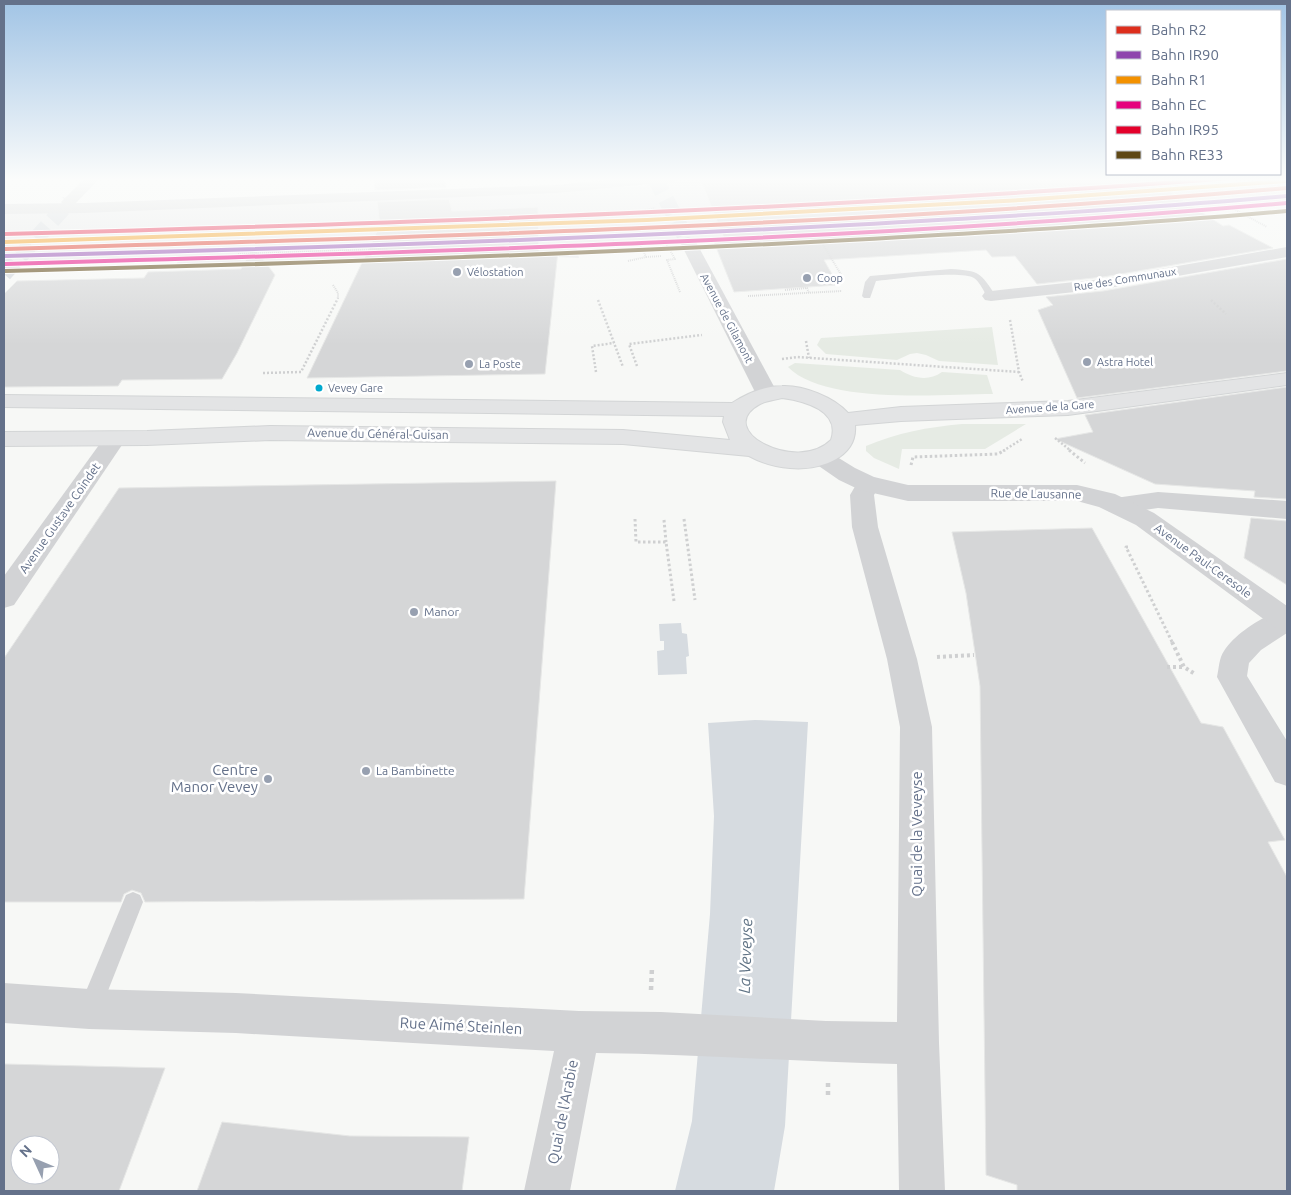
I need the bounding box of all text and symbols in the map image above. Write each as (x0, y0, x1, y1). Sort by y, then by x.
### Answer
legend (1106, 10, 1281, 175)
text: Bahn R2 (1151, 21, 1207, 38)
text: Bahn IR90 (1151, 46, 1219, 63)
text: Bahn R1 (1151, 71, 1207, 88)
text: Bahn EC (1151, 96, 1206, 113)
text: Bahn IR95 (1151, 121, 1219, 138)
text: Bahn RE33 (1151, 146, 1224, 163)
street label: Rue des Communaux (1073, 265, 1178, 293)
marker: Vélostation (451, 266, 463, 278)
place label: Vélostation (467, 266, 523, 278)
street label: Avenue de Gilamont (698, 271, 756, 365)
marker: Coop (801, 272, 813, 284)
place label: Coop (817, 272, 843, 284)
marker: Astra Hotel (1081, 356, 1093, 368)
place label: Astra Hotel (1097, 356, 1153, 368)
marker: La Poste (463, 358, 475, 370)
place label: La Poste (479, 358, 521, 370)
place label: Vevey Gare (328, 382, 383, 394)
marker: Vevey Gare (314, 383, 324, 393)
street label: Avenue de la Gare (1005, 398, 1095, 416)
street label: Avenue du Général-Guisan (307, 426, 449, 441)
street label: Avenue Gustave Coindet (16, 460, 103, 575)
street label: Rue de Lausanne (990, 486, 1082, 501)
street label: Avenue Paul-Ceresole (1152, 521, 1254, 600)
place label: Manor (424, 605, 459, 618)
marker: Manor (408, 606, 420, 618)
place label: Centre Manor Vevey (171, 761, 258, 795)
place label: La Bambinette (376, 764, 455, 777)
marker: La Bambinette (360, 765, 372, 777)
street label: Quai de la Veveyse (908, 771, 925, 897)
marker: Centre Manor Vevey (262, 773, 274, 785)
water label: La Veveyse (735, 918, 755, 994)
street label: Rue Aimé Steinlen (399, 1014, 523, 1037)
street label: Quai de l'Arabie (544, 1058, 581, 1165)
north arrow (10, 1135, 60, 1185)
text: N (16, 1142, 35, 1160)

